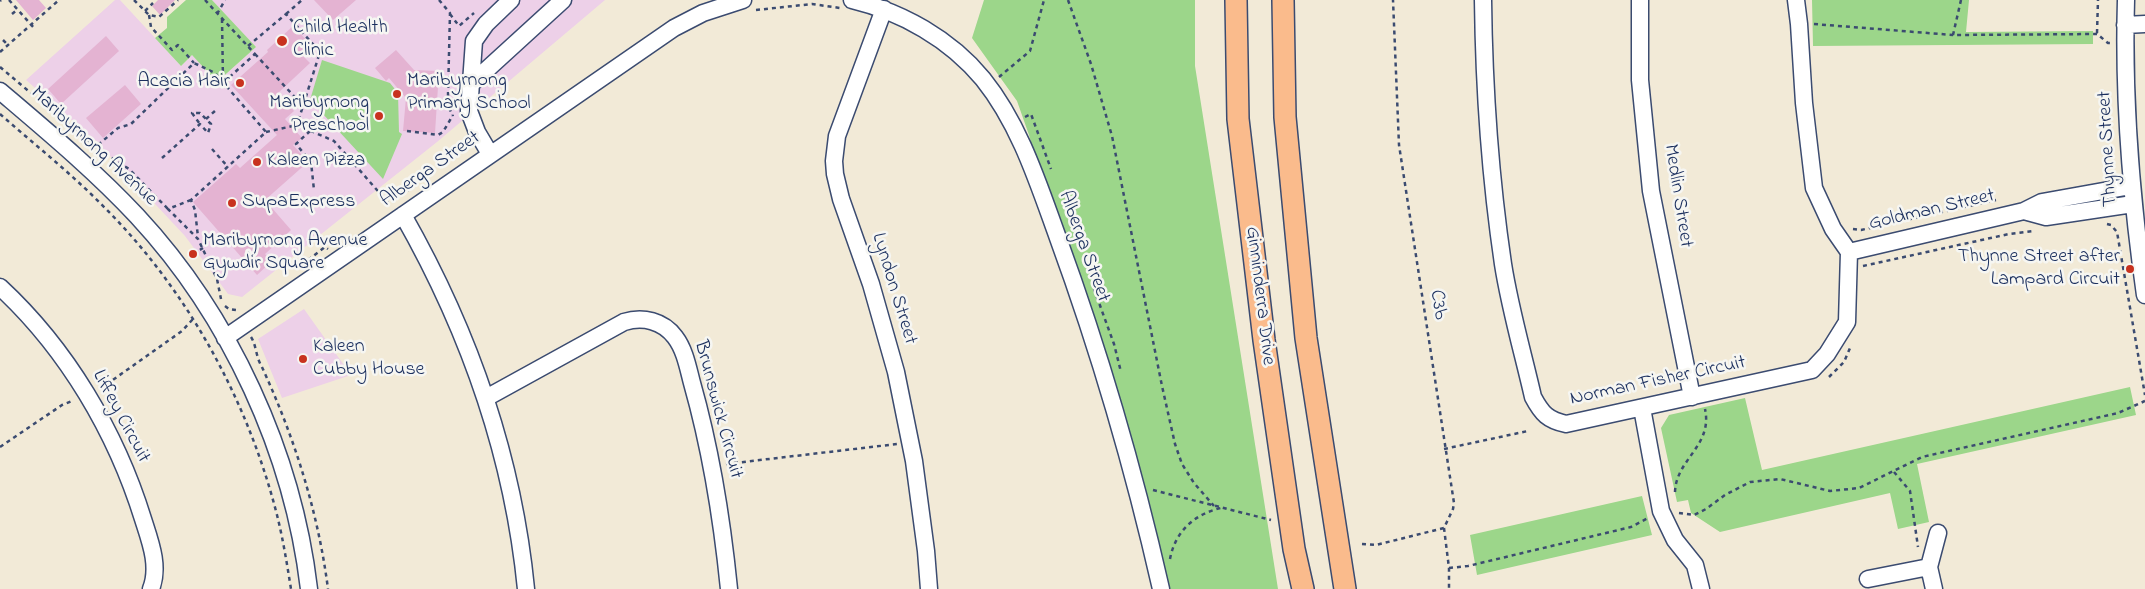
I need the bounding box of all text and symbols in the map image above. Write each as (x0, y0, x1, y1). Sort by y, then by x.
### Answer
place label: Child Health Clinic (293, 17, 388, 64)
marker: Child Health Clinic (275, 34, 289, 48)
place label: Maribyrnong Primary School (407, 70, 531, 117)
place label: Acacia Hair (138, 71, 230, 95)
marker: Acacia Hair (234, 77, 246, 89)
street label: Maribyrnong Avenue (25, 82, 161, 212)
marker: Maribyrnong Primary School (391, 88, 403, 100)
street label: Thynne Street (2094, 90, 2124, 208)
place label: Maribyrnong Preschool (269, 92, 369, 139)
marker: Maribyrnong Preschool (373, 110, 385, 122)
street label: Alberga Street (376, 127, 486, 213)
street label: Medlin Street (1657, 142, 1697, 250)
place label: Kaleen Pizza (267, 150, 365, 174)
marker: Kaleen Pizza (251, 156, 263, 168)
street label: Goldman Street (1867, 185, 1997, 237)
street label: Alberga Street (1052, 188, 1114, 306)
place label: SupaExpress (242, 191, 355, 215)
marker: SupaExpress (226, 197, 238, 209)
street label: Ginninderra Drive (1239, 225, 1279, 367)
place label: Maribyrnong Avenue Gywdir Square (203, 230, 368, 277)
street label: Lyndon Street (865, 230, 921, 348)
place label: Thynne Street after Lampard Circuit (1958, 246, 2120, 293)
marker: Maribyrnong Avenue Gywdir Square (187, 248, 199, 260)
marker: Thynne Street after Lampard Circuit (2124, 263, 2136, 275)
street label: C3b (1423, 288, 1451, 322)
place label: Kaleen Cubby House (313, 336, 425, 383)
street label: Brunswick Circuit (687, 338, 747, 482)
street label: Norman Fisher Circuit (1568, 352, 1748, 412)
marker: Kaleen Cubby House (297, 353, 309, 365)
street label: Liffey Circuit (86, 366, 154, 468)

